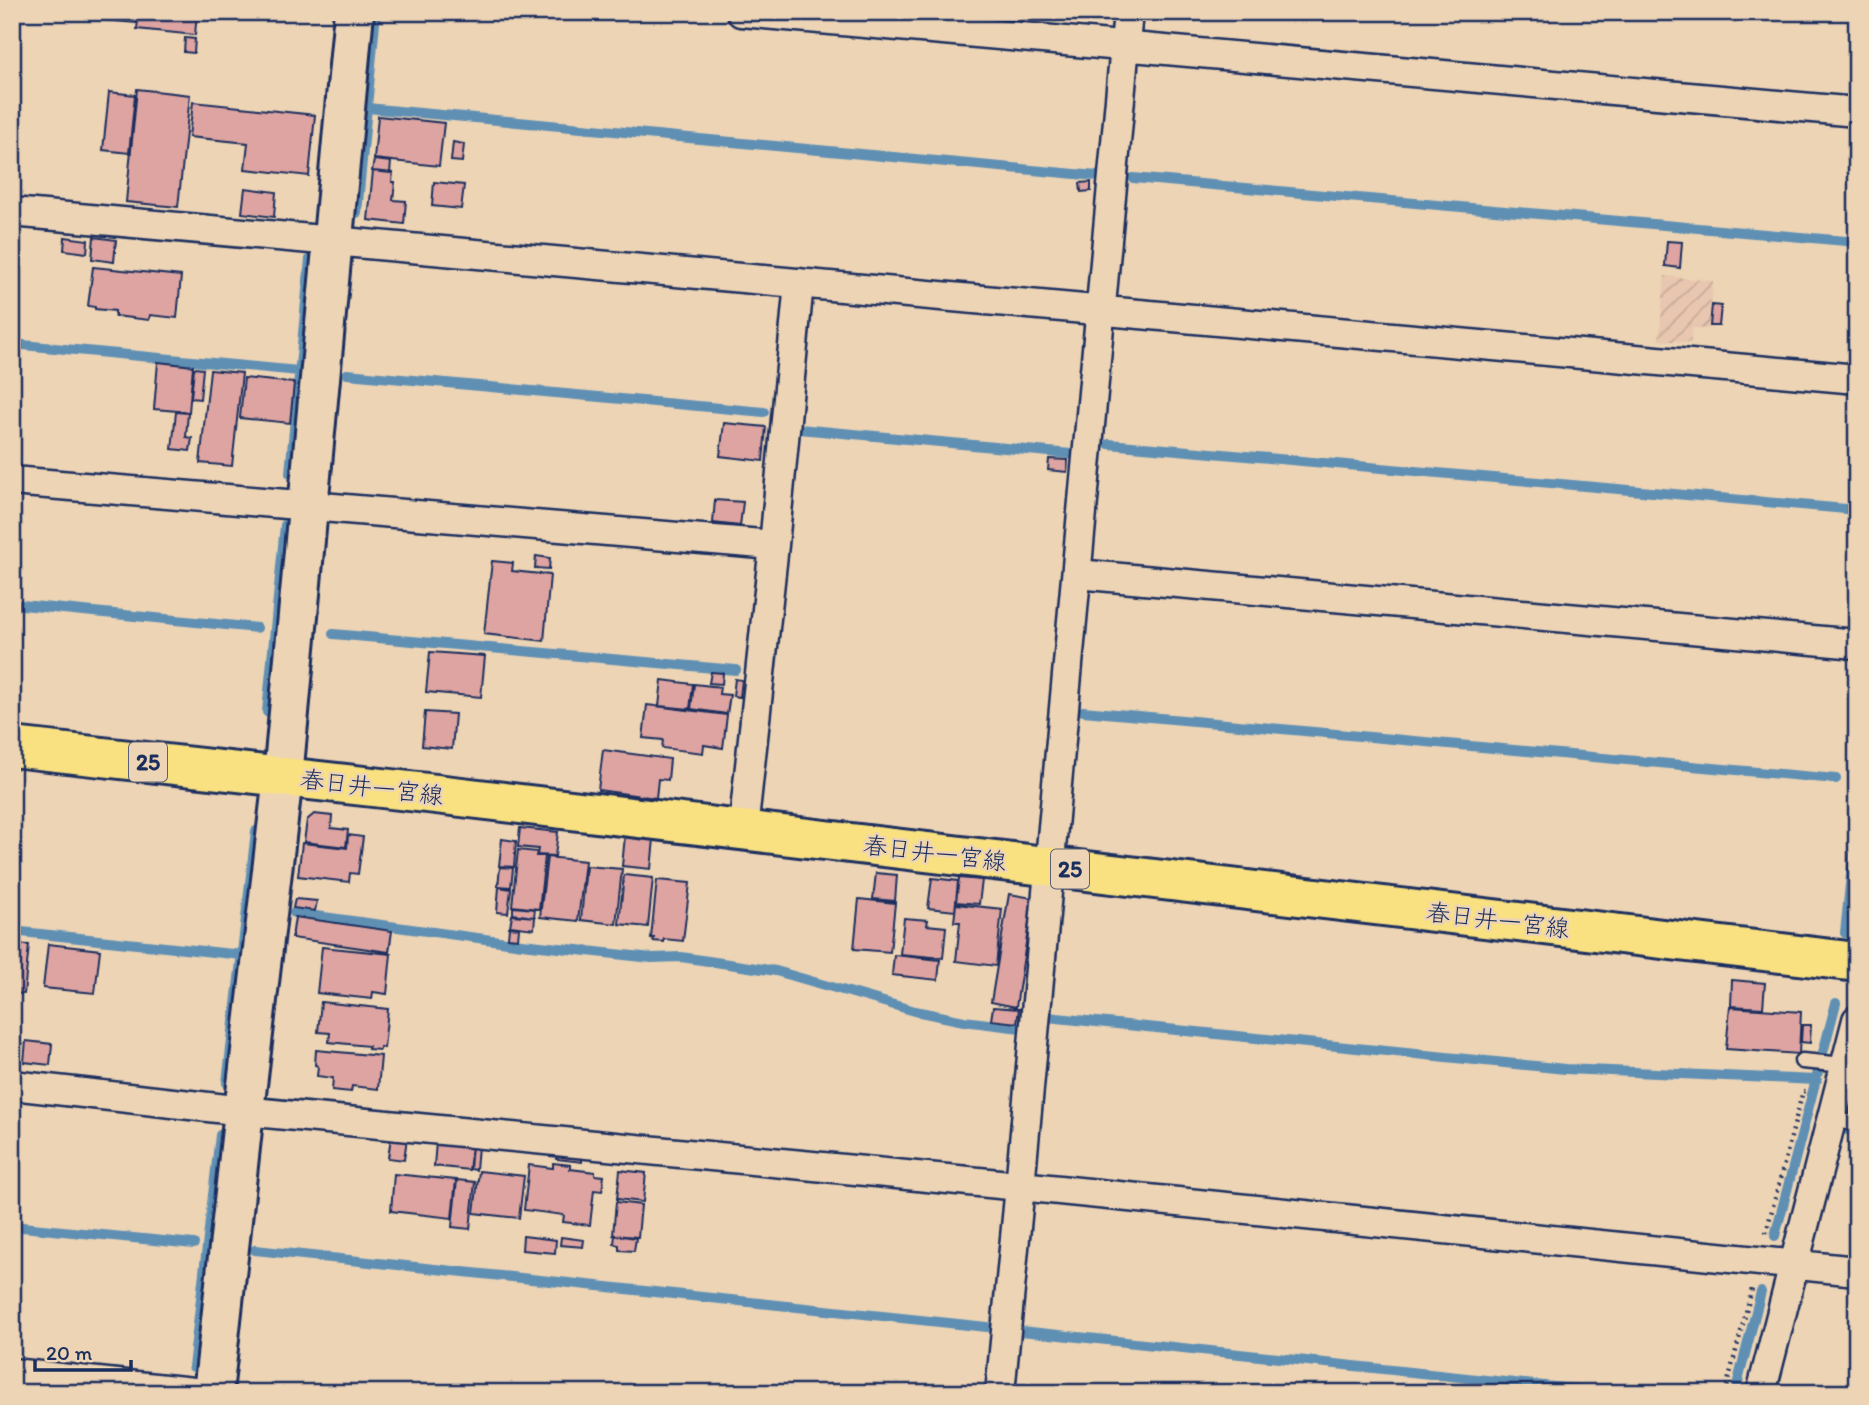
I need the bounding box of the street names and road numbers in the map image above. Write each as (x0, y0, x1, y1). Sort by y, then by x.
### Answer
road number: 25 (129, 742, 167, 782)
street label: 春日井一宮線 (299, 764, 445, 810)
street label: 春日井一宮線 (862, 830, 1008, 876)
road number: 25 (1051, 849, 1089, 888)
street label: 春日井一宮線 (1425, 897, 1571, 943)

